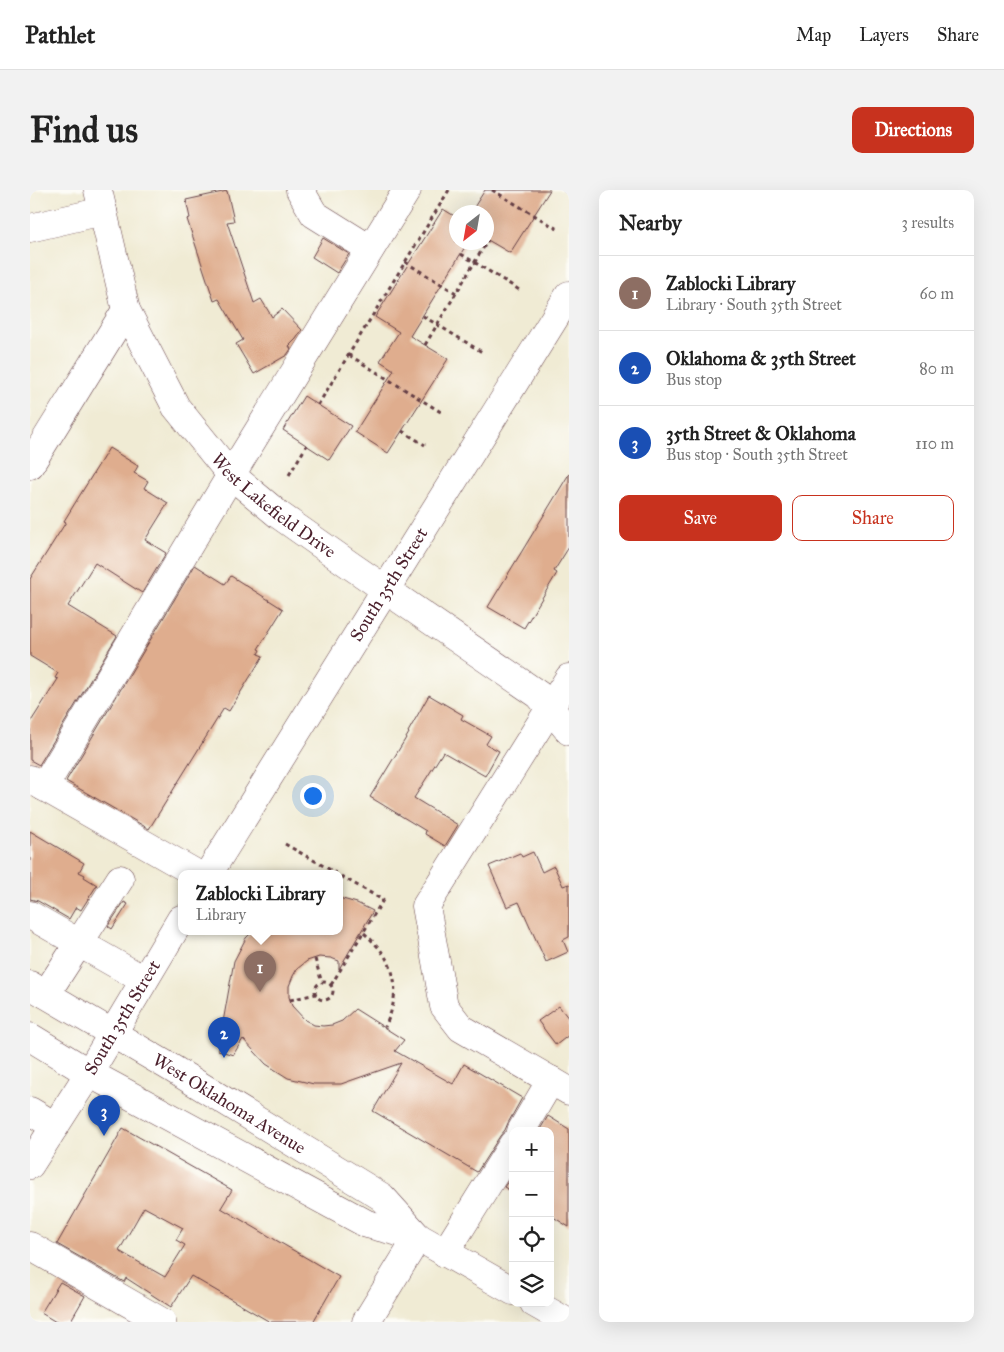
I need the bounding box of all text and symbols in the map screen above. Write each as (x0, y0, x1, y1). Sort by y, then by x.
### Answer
text: Pathlet (25, 20, 95, 50)
text: Map (796, 24, 831, 46)
text: Layers (859, 24, 909, 46)
text: Share (937, 24, 979, 46)
button: Directions (852, 107, 974, 153)
text: Find us (30, 109, 138, 152)
north arrow (449, 205, 494, 250)
text: Nearby (619, 210, 682, 236)
text: 3 results (901, 213, 954, 232)
text: Zablocki Library (666, 272, 795, 295)
text: 1 (632, 284, 638, 303)
text: 60 m (920, 284, 954, 303)
text: Library · South 35th Street (666, 295, 842, 314)
text: Oklahoma & 35th Street (666, 347, 856, 370)
text: 2 (631, 359, 639, 378)
text: 80 m (919, 359, 954, 378)
text: Bus stop (666, 370, 722, 389)
text: 35th Street & Oklahoma (666, 422, 856, 445)
text: 3 (632, 434, 638, 453)
text: 110 m (915, 434, 954, 453)
text: Bus stop · South 35th Street (666, 445, 848, 464)
street label: West Lakefield Drive (207, 449, 340, 563)
button: Save (619, 495, 782, 541)
button: Share (792, 495, 954, 541)
street label: South 35th Street (345, 523, 433, 645)
your location (300, 783, 326, 809)
popup (178, 870, 343, 935)
text: Zablocki Library (196, 882, 325, 905)
text: Library (196, 905, 246, 924)
pin: 1 (244, 951, 276, 992)
street label: South 35th Street (79, 955, 165, 1079)
pin: 2 (208, 1017, 240, 1058)
street label: West Oklahoma Avenue (149, 1049, 310, 1159)
pin: 3 (88, 1095, 120, 1136)
map controls (509, 1127, 554, 1307)
button: + (509, 1127, 554, 1172)
button: − (509, 1172, 554, 1217)
button: locate (509, 1217, 554, 1262)
button: layers (509, 1262, 554, 1307)

